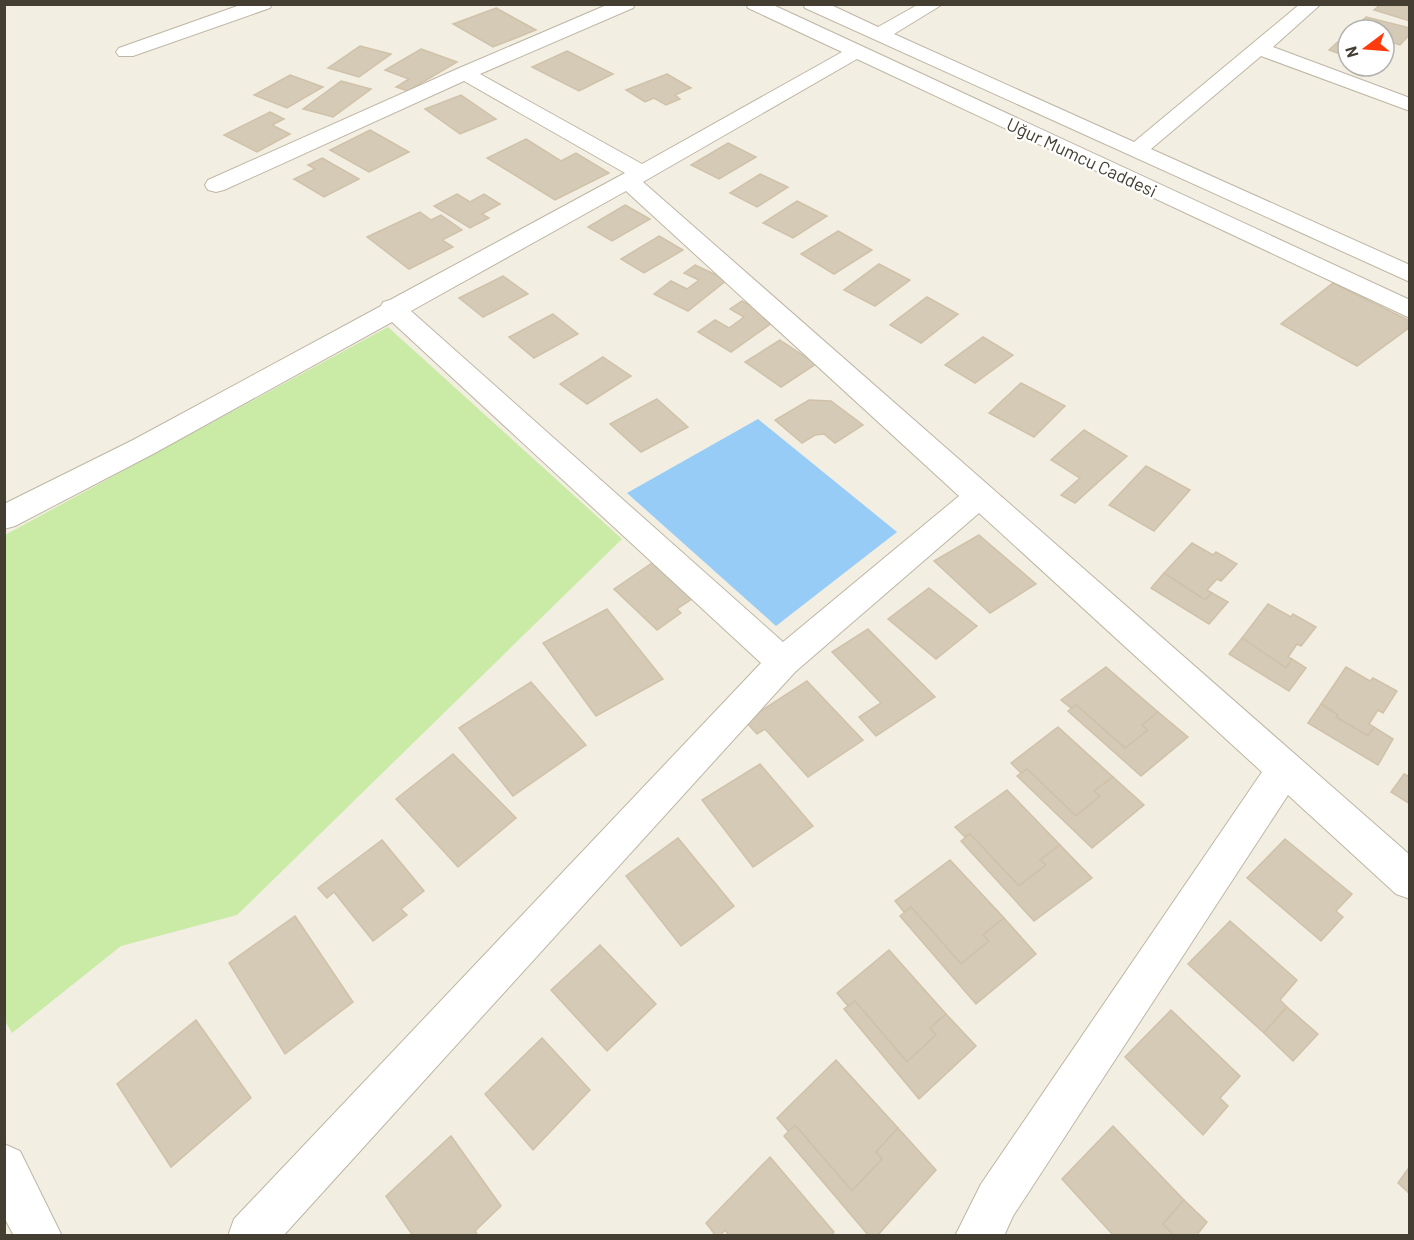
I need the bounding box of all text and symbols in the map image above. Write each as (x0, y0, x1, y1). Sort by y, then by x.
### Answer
north arrow (1336, 18, 1396, 78)
text: N (1341, 45, 1362, 60)
street label: Uğur Mumcu Caddesi (1003, 113, 1161, 201)

